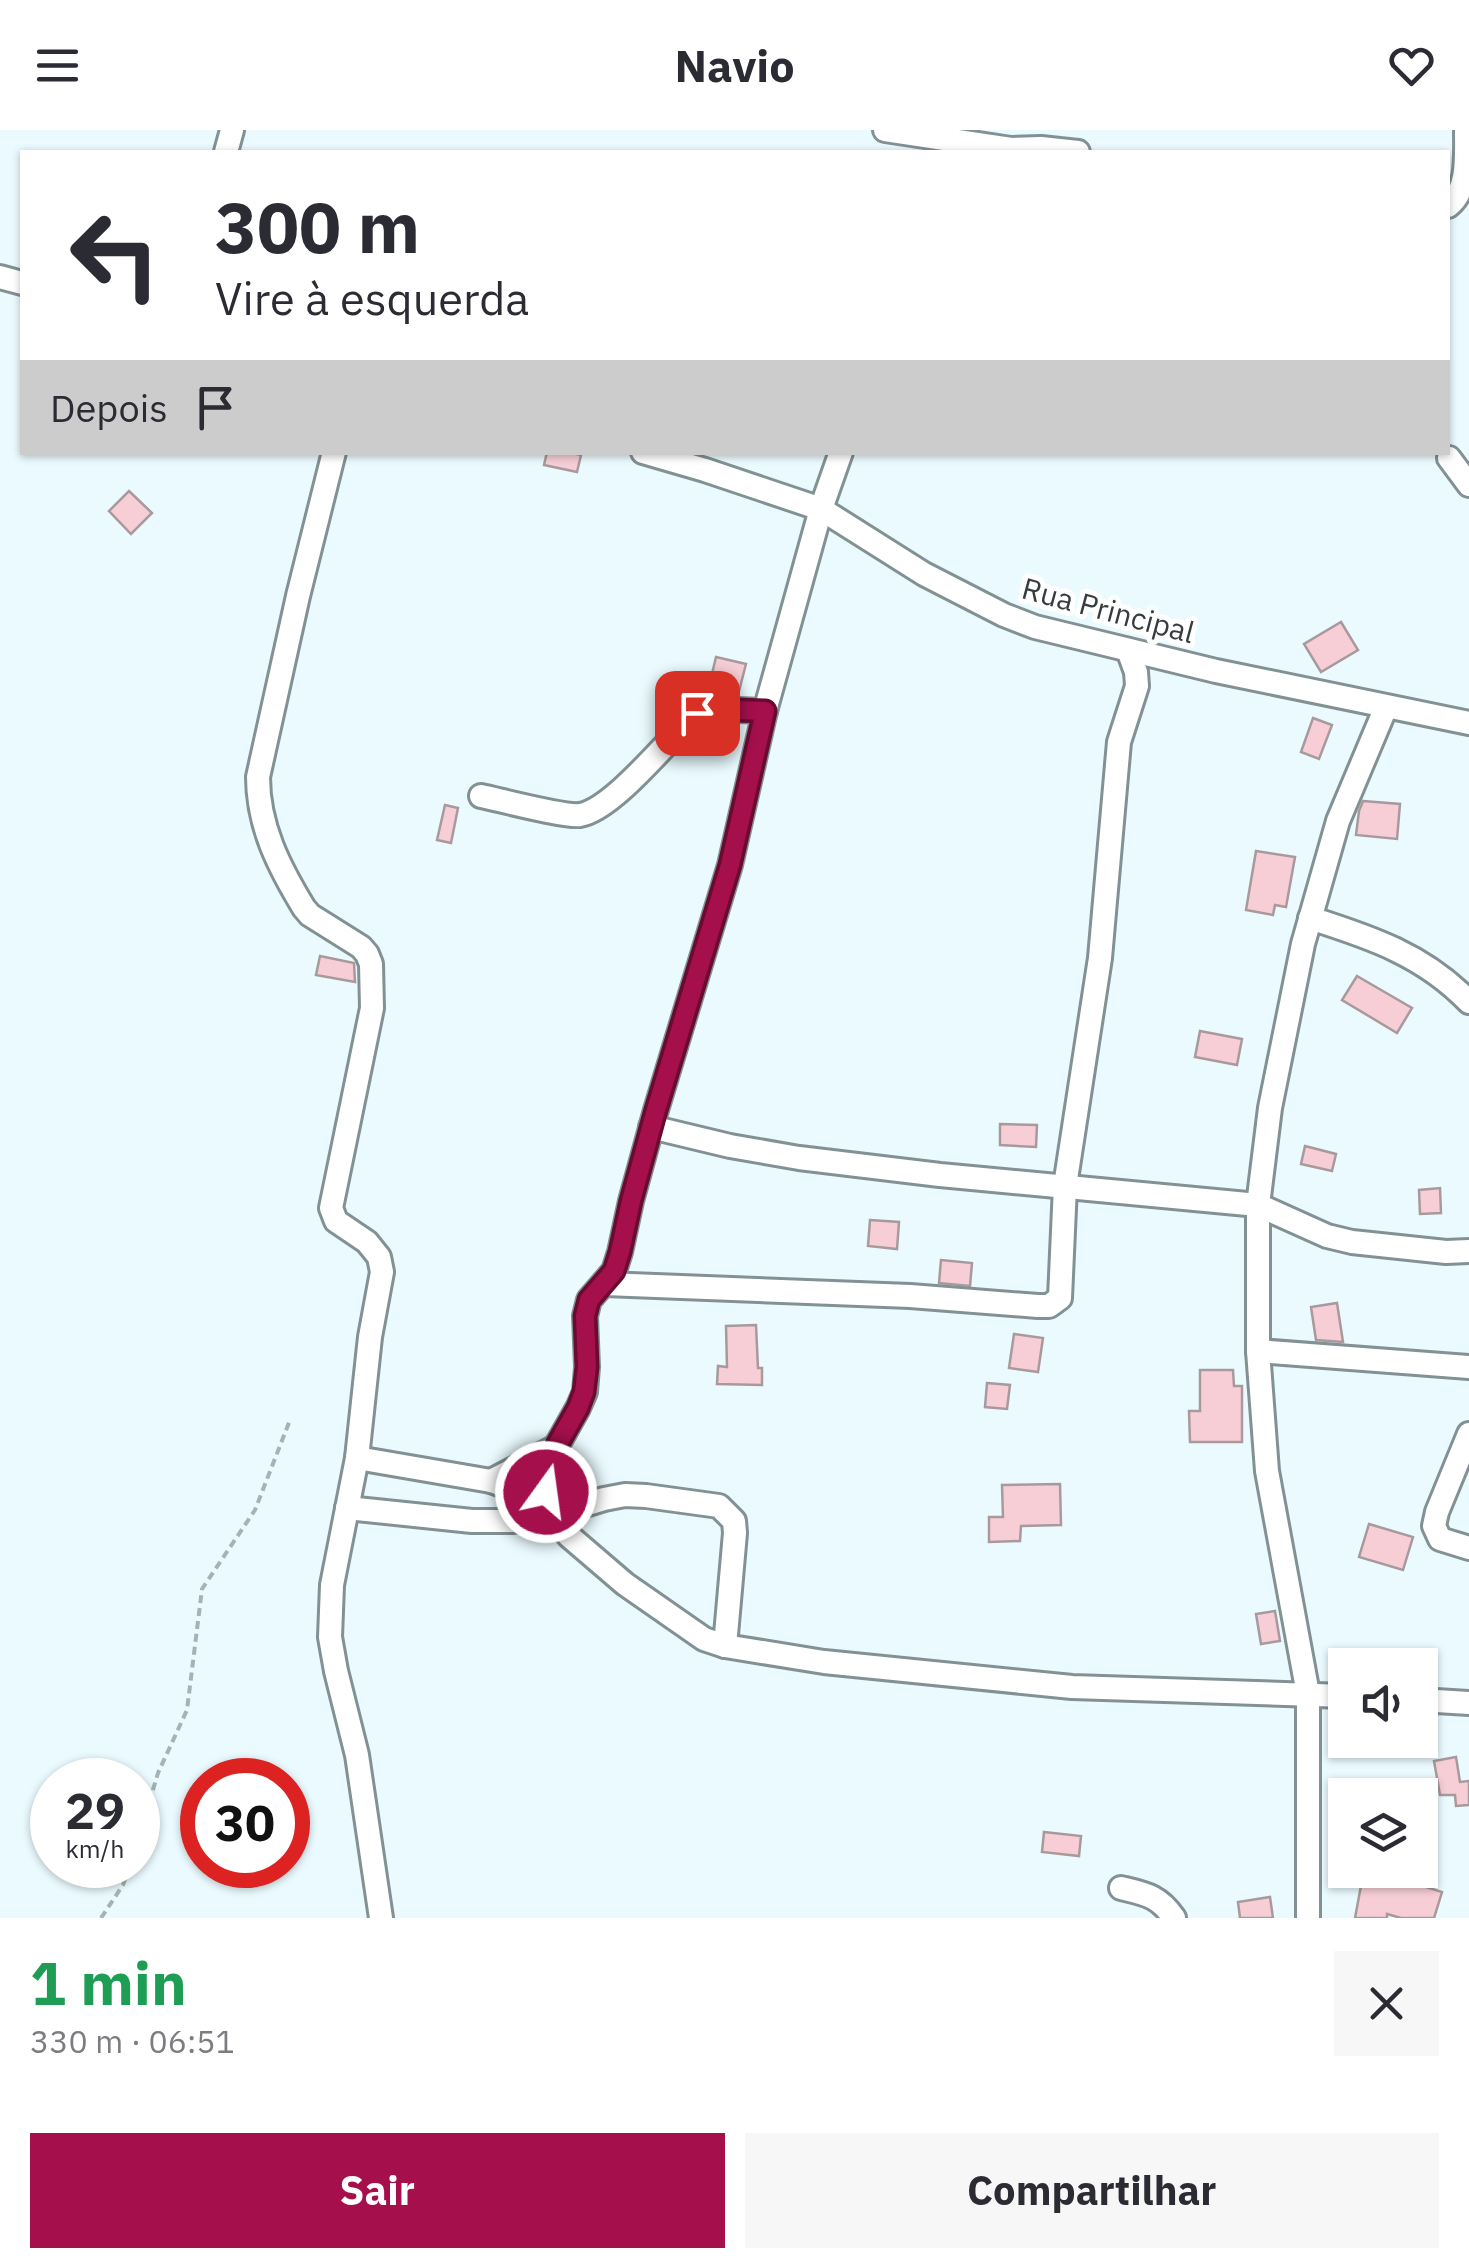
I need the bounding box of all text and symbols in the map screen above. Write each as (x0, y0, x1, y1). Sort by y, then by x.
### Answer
text: Navio (674, 36, 795, 94)
icon: menu (30, 38, 85, 93)
icon: heart (1384, 38, 1439, 93)
text: 300 m (215, 181, 420, 272)
icon: left (50, 190, 180, 320)
text: Vire à esquerda (215, 269, 529, 327)
icon: arrive (188, 380, 243, 435)
text: Depois (50, 383, 168, 432)
street label: Rua Principal (1018, 568, 1199, 651)
pin (655, 671, 740, 756)
icon: arrive (670, 686, 725, 741)
position arrow (494, 1440, 598, 1544)
map controls (1328, 1648, 1438, 1888)
button: sound (1328, 1648, 1438, 1758)
speed limit sign: 30 (180, 1758, 310, 1888)
text: 29 (65, 1778, 125, 1843)
button: layers (1328, 1778, 1438, 1888)
text: km/h (66, 1832, 124, 1865)
text: 1 min (30, 1943, 187, 2022)
button: close (1334, 1951, 1439, 2056)
text: 330 m · 06:51 (30, 2020, 235, 2062)
button: Sair (30, 2133, 725, 2248)
button: Compartilhar (745, 2133, 1439, 2248)

